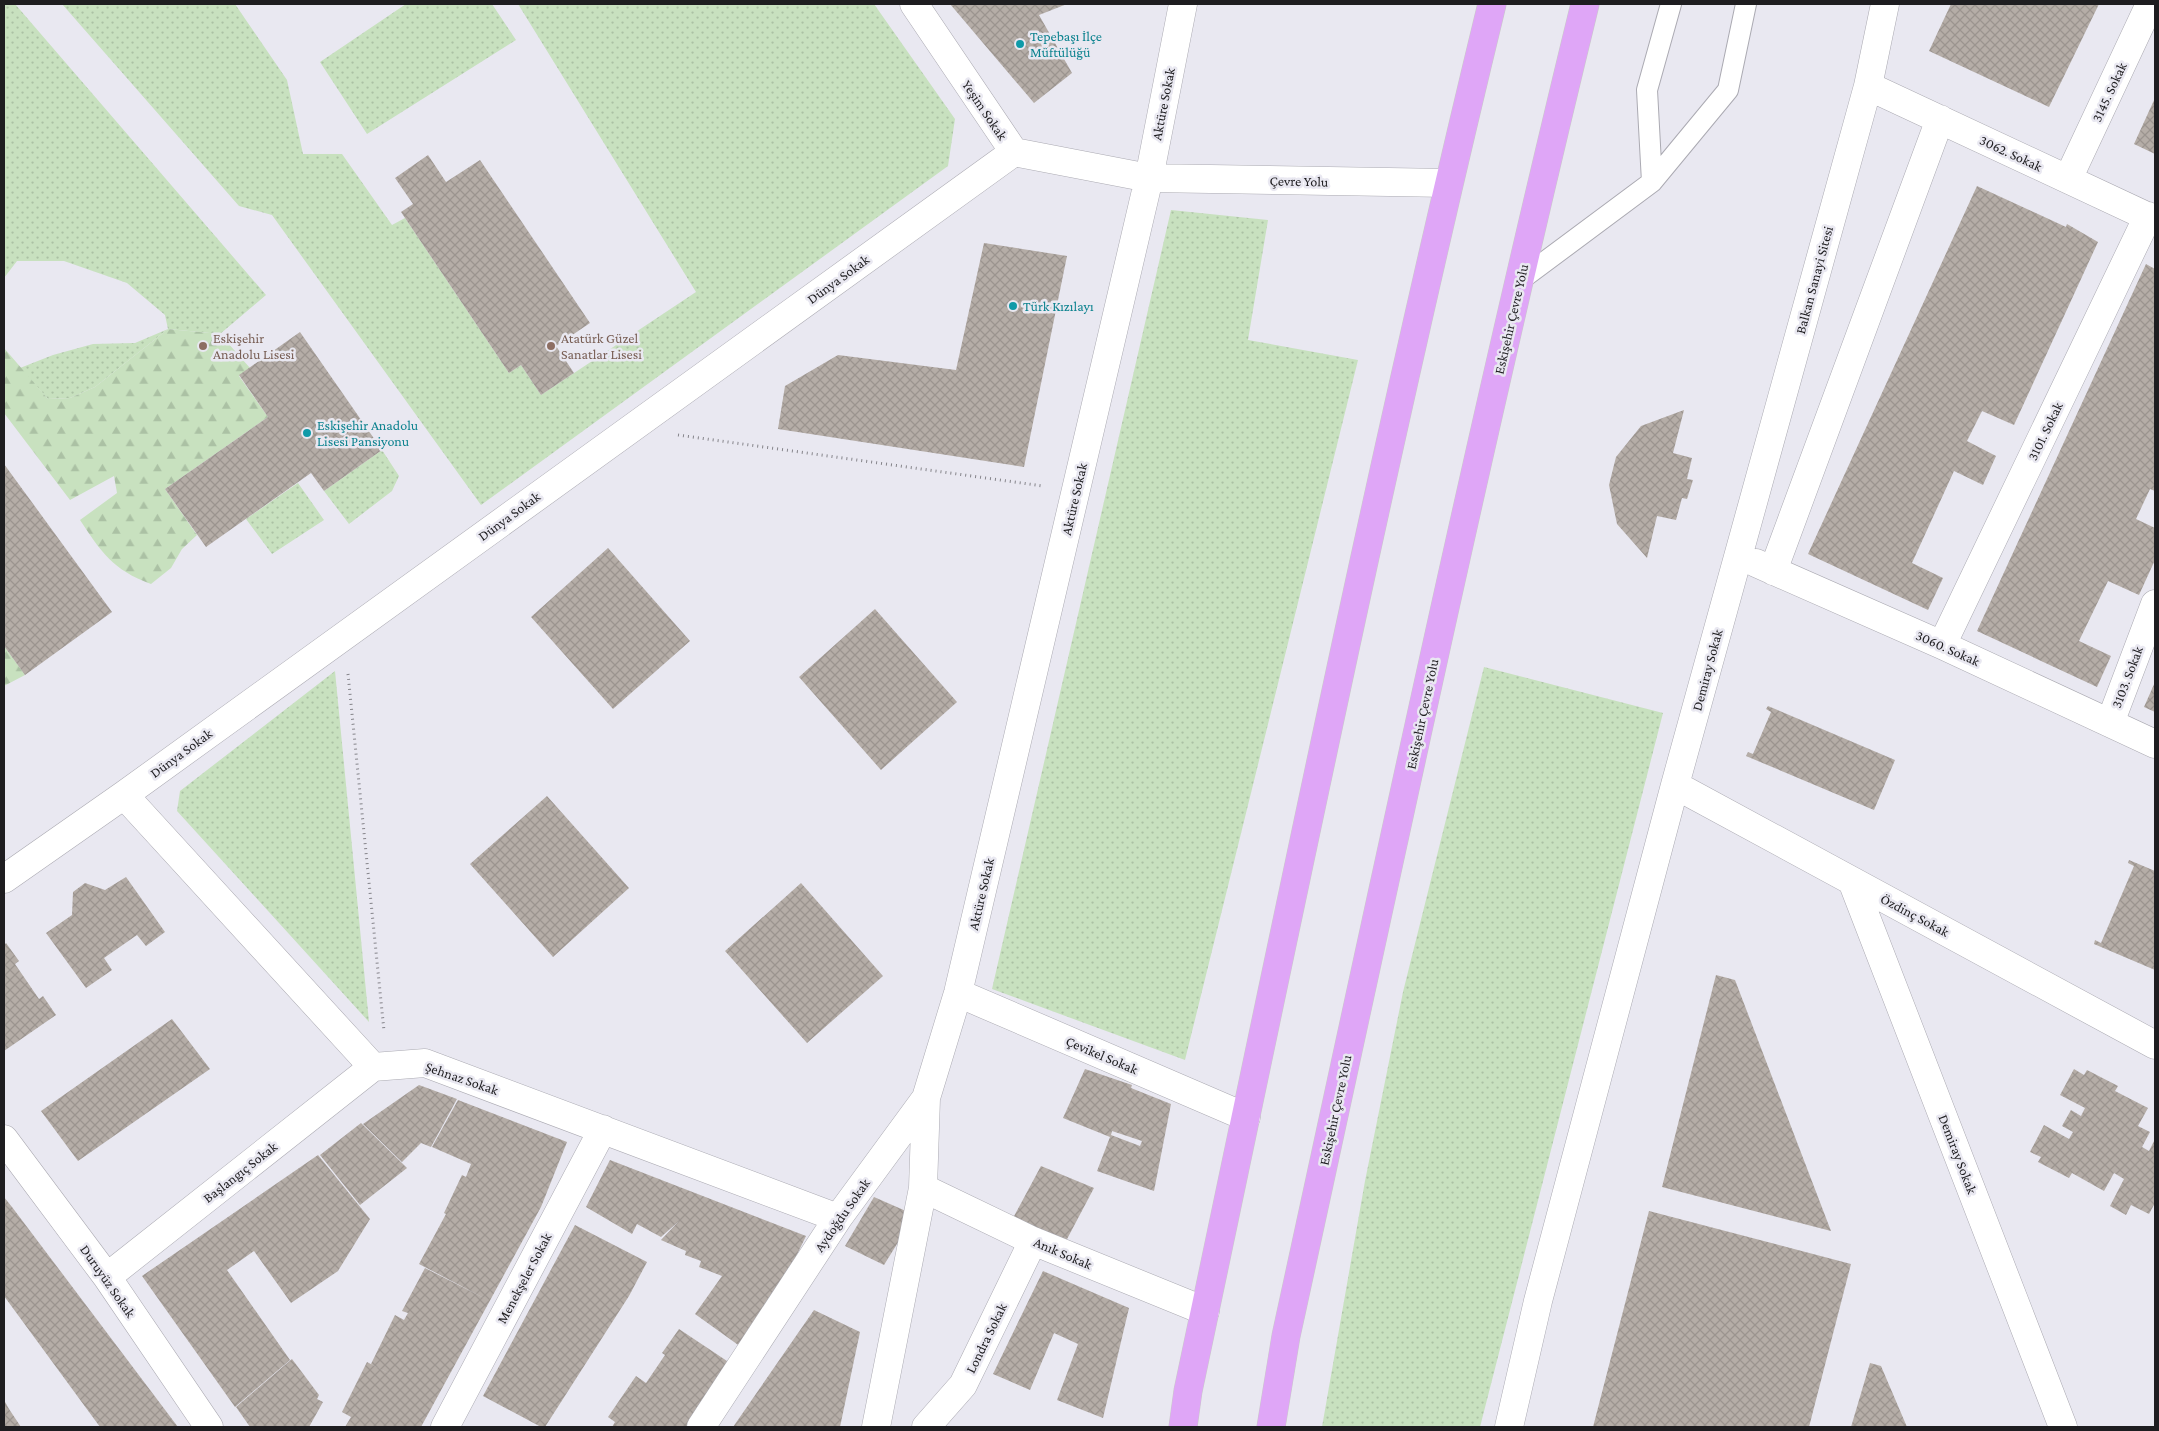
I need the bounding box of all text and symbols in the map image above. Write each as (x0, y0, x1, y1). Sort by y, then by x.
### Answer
place label: Tepebaşı İlçe Müftülüğü (1030, 28, 1102, 60)
marker: Tepebaşı İlçe Müftülüğü (1014, 38, 1026, 50)
street label: 3145. Sokak (2088, 59, 2130, 124)
street label: Aktüre Sokak (1148, 66, 1178, 142)
street label: Yeşim Sokak (959, 77, 1011, 143)
street label: 3062. Sokak (1977, 132, 2045, 175)
street label: Çevre Yolu (1269, 172, 1329, 190)
street label: Balkan Sanayi Sitesi (1792, 224, 1836, 336)
street label: Dünya Sokak (804, 251, 872, 307)
street label: Eskişehir Çevre Yolu (1491, 262, 1532, 376)
place label: Türk Kızılayı (1023, 298, 1094, 314)
marker: Türk Kızılayı (1007, 300, 1019, 312)
place label: Eskişehir Anadolu Lisesi (213, 330, 295, 362)
place label: Atatürk Güzel Sanatlar Lisesi (561, 330, 642, 362)
marker: Eskişehir Anadolu Lisesi (197, 340, 209, 352)
marker: Atatürk Güzel Sanatlar Lisesi (545, 340, 557, 352)
street label: 3101. Sokak (2024, 399, 2066, 463)
place label: Eskişehir Anadolu Lisesi Pansiyonu (317, 417, 419, 449)
marker: Eskişehir Anadolu Lisesi Pansiyonu (301, 427, 313, 439)
street label: Aktüre Sokak (1058, 461, 1090, 537)
street label: Dünya Sokak (475, 488, 543, 544)
street label: Demiray Sokak (1688, 627, 1726, 713)
street label: 3060. Sokak (1914, 627, 1983, 669)
street label: 3103. Sokak (2108, 644, 2146, 710)
street label: Eskişehir Çevre Yolu (1402, 657, 1442, 771)
street label: Dünya Sokak (147, 725, 215, 781)
street label: Aktüre Sokak (965, 856, 997, 932)
street label: Özdinç Sokak (1878, 890, 1952, 940)
street label: Çevikel Sokak (1064, 1033, 1141, 1077)
street label: Eskişehir Çevre Yolu (1315, 1053, 1355, 1167)
street label: Şehnaz Sokak (423, 1058, 501, 1098)
street label: Demiray Sokak (1936, 1112, 1981, 1196)
street label: Başlangıç Sokak (200, 1138, 280, 1206)
street label: Aydoğdu Sokak (811, 1175, 873, 1255)
street label: Menekşeler Sokak (493, 1230, 555, 1326)
street label: Anık Sokak (1031, 1234, 1095, 1273)
street label: Duruyüz Sokak (77, 1242, 139, 1321)
street label: Londra Sokak (962, 1300, 1010, 1376)

